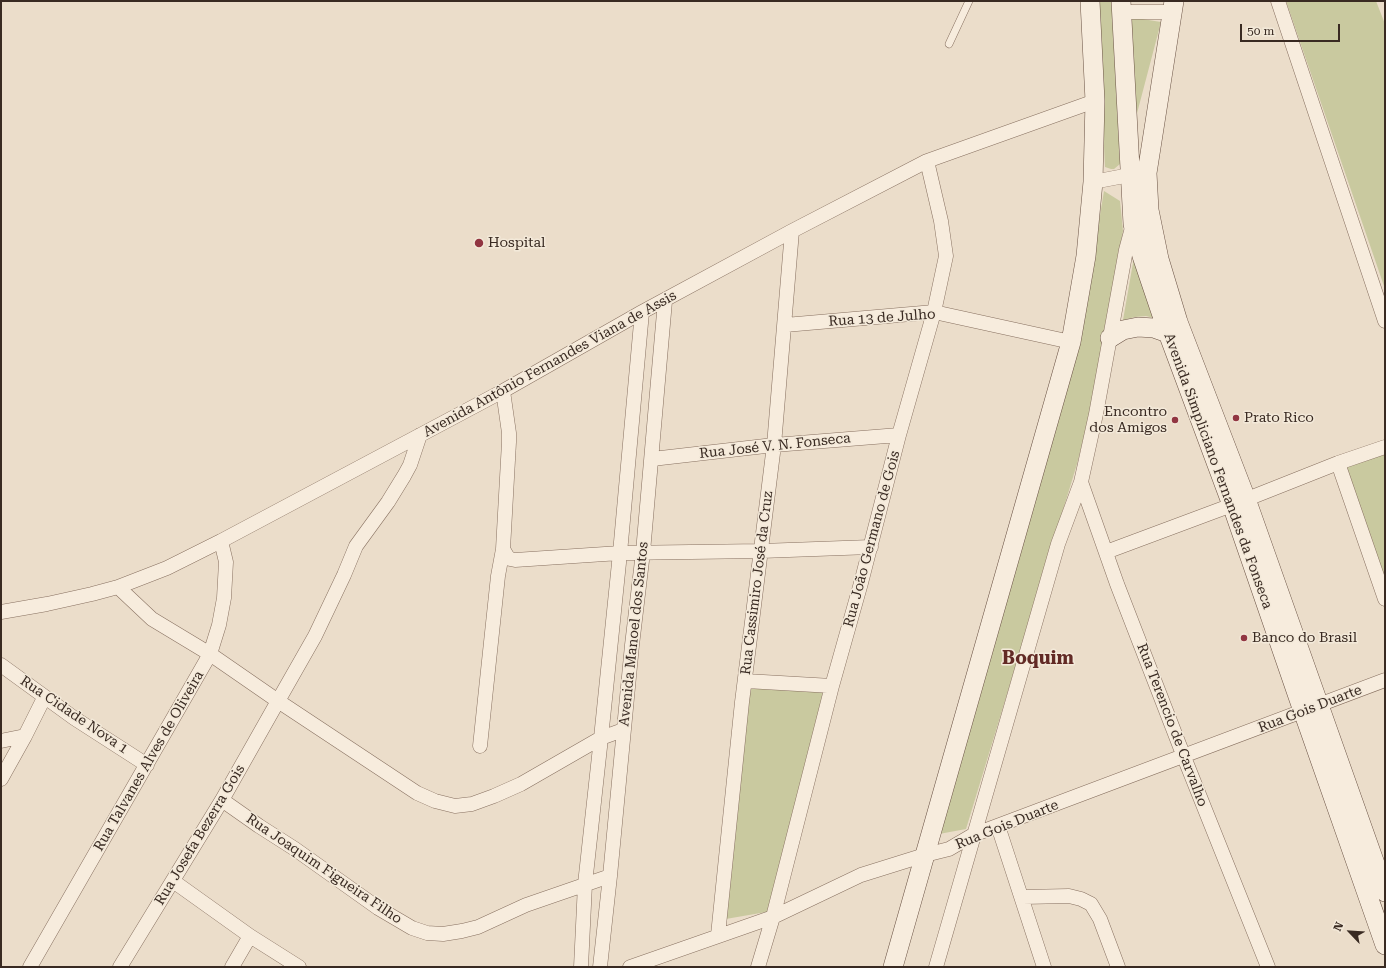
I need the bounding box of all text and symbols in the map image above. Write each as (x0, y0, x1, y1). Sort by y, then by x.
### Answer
scale bar (1242, 16, 1342, 42)
text: 50 m (1247, 24, 1274, 38)
place label: Hospital (488, 235, 545, 251)
marker: Hospital (473, 237, 485, 249)
street label: Avenida Antônio Fernandes Viana de Assis (420, 287, 680, 441)
street label: Rua 13 de Julho (828, 306, 936, 330)
street label: Avenida Simpliciano Fernandes da Fonseca (1160, 331, 1276, 611)
place label: Encontro dos Amigos (1089, 404, 1167, 436)
place label: Prato Rico (1244, 410, 1314, 426)
marker: Prato Rico (1231, 413, 1241, 423)
marker: Encontro dos Amigos (1170, 415, 1180, 425)
street label: Rua José V. N. Fonseca (699, 430, 851, 462)
street label: Rua João Germano de Gois (840, 449, 904, 629)
street label: Rua Cassimiro José da Cruz (737, 490, 777, 676)
street label: Avenida Manoel dos Santos (616, 541, 652, 727)
place label: Banco do Brasil (1252, 630, 1357, 646)
marker: Banco do Brasil (1239, 633, 1249, 643)
street label: Rua Terencio de Carvalho (1133, 641, 1211, 809)
district label: Boquim (1002, 648, 1074, 670)
street label: Rua Talvanes Alves de Oliveira (90, 668, 208, 854)
street label: Rua Cidade Nova 1 (17, 673, 131, 757)
street label: Rua Gois Duarte (1256, 682, 1364, 736)
street label: Rua Josefa Bezerra Gois (151, 762, 249, 908)
street label: Rua Gois Duarte (953, 797, 1061, 853)
street label: Rua Joaquim Figueira Filho (243, 810, 405, 928)
north arrow (1330, 912, 1370, 952)
text: N (1331, 920, 1346, 933)

